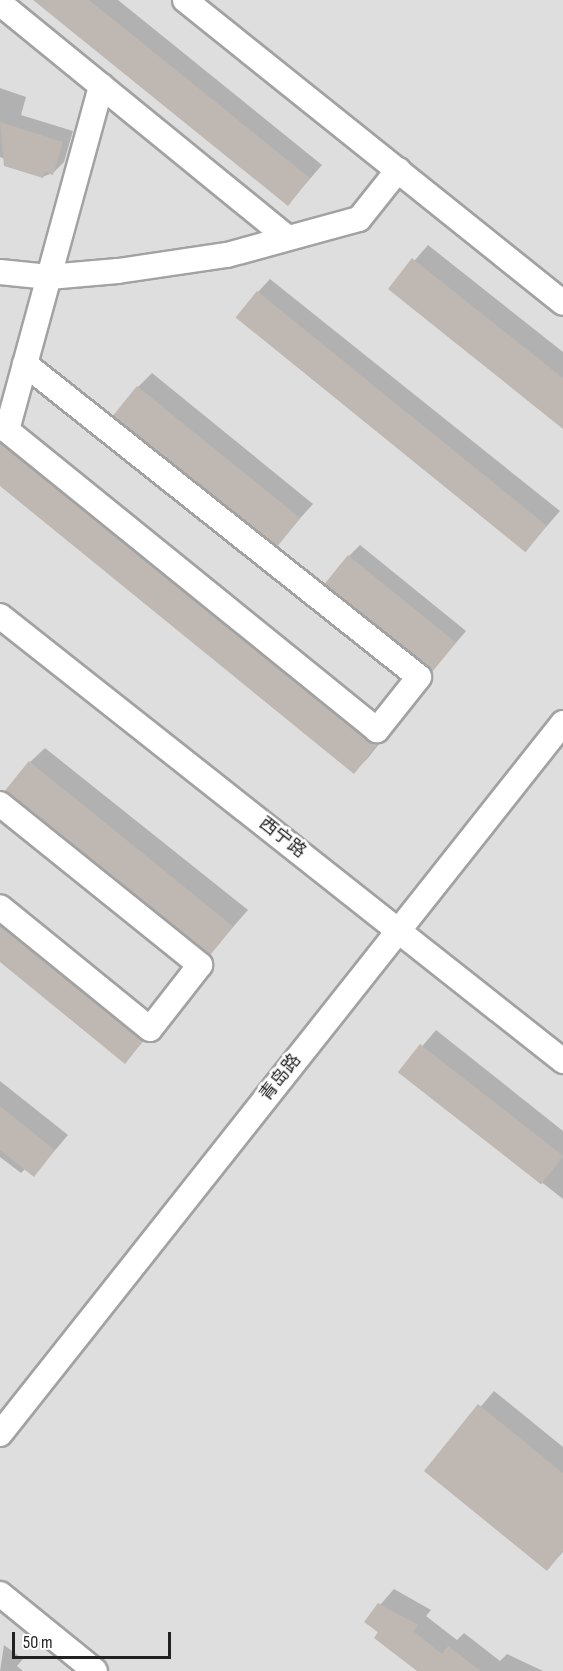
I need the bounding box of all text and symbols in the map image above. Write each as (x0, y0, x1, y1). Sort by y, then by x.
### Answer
street label: 西宁路 (254, 813, 310, 863)
street label: 青岛路 (256, 1050, 306, 1106)
scale bar (15, 1620, 174, 1658)
text: 50 m (23, 1632, 53, 1653)

